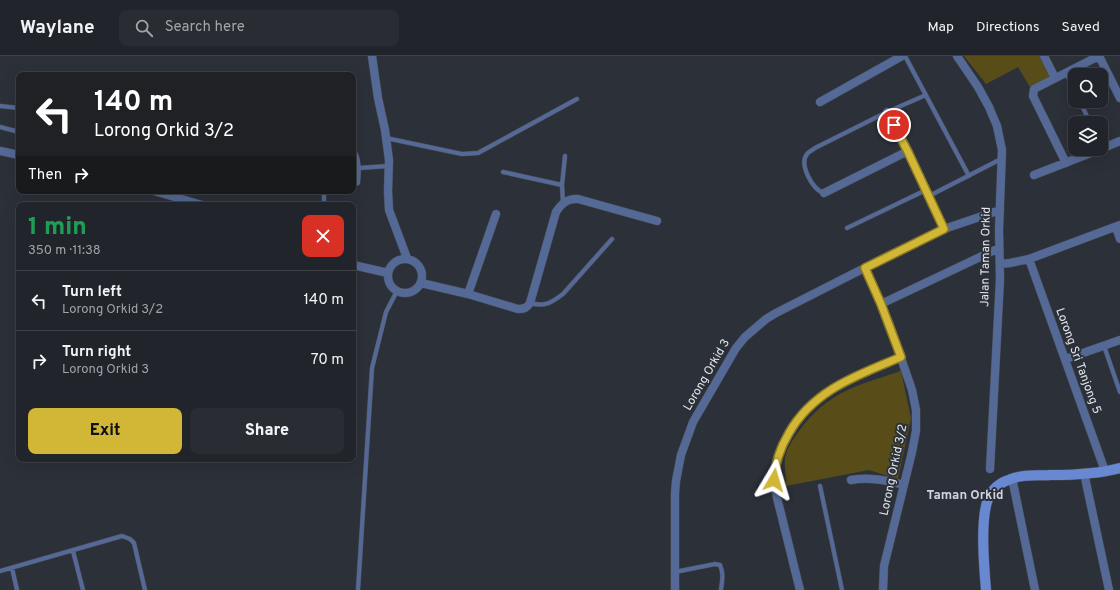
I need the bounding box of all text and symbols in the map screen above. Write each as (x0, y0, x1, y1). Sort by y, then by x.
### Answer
search box (119, 10, 399, 46)
text: Waylane (20, 16, 95, 40)
icon: search (133, 17, 155, 39)
text: Search here (165, 18, 245, 37)
text: Map (928, 19, 954, 36)
text: Directions (976, 19, 1040, 36)
text: Saved (1062, 19, 1100, 36)
map controls (1068, 68, 1108, 156)
button: search (1068, 68, 1108, 108)
text: 140 m (94, 85, 173, 121)
icon: left (28, 88, 80, 140)
pin (877, 108, 911, 142)
icon: arrive (883, 114, 905, 136)
button: layers (1068, 116, 1108, 156)
text: Lorong Orkid 3/2 (94, 120, 234, 143)
icon: right (70, 164, 92, 186)
text: Then (28, 166, 62, 185)
street label: Jalan Taman Orkid (977, 207, 995, 307)
text: 1 min (28, 213, 87, 243)
button: close (302, 215, 344, 257)
text: 350 m · 11:38 (28, 243, 101, 259)
text: Turn left (62, 283, 122, 302)
icon: left (28, 290, 50, 312)
text: 140 m (304, 291, 344, 310)
text: Lorong Orkid 3/2 (62, 302, 163, 318)
street label: Lorong Sri Tanjong 5 (1051, 306, 1105, 416)
street label: Lorong Orkid 3 (680, 336, 734, 414)
text: Turn right (62, 343, 131, 362)
icon: right (28, 350, 50, 372)
text: 70 m (311, 351, 344, 370)
text: Lorong Orkid 3 (62, 362, 149, 378)
button: Exit (28, 408, 182, 454)
button: Share (190, 408, 344, 454)
street label: Lorong Orkid 3/2 (876, 423, 912, 517)
position arrow (753, 459, 795, 501)
district label: Taman Orkid (926, 488, 1004, 504)

